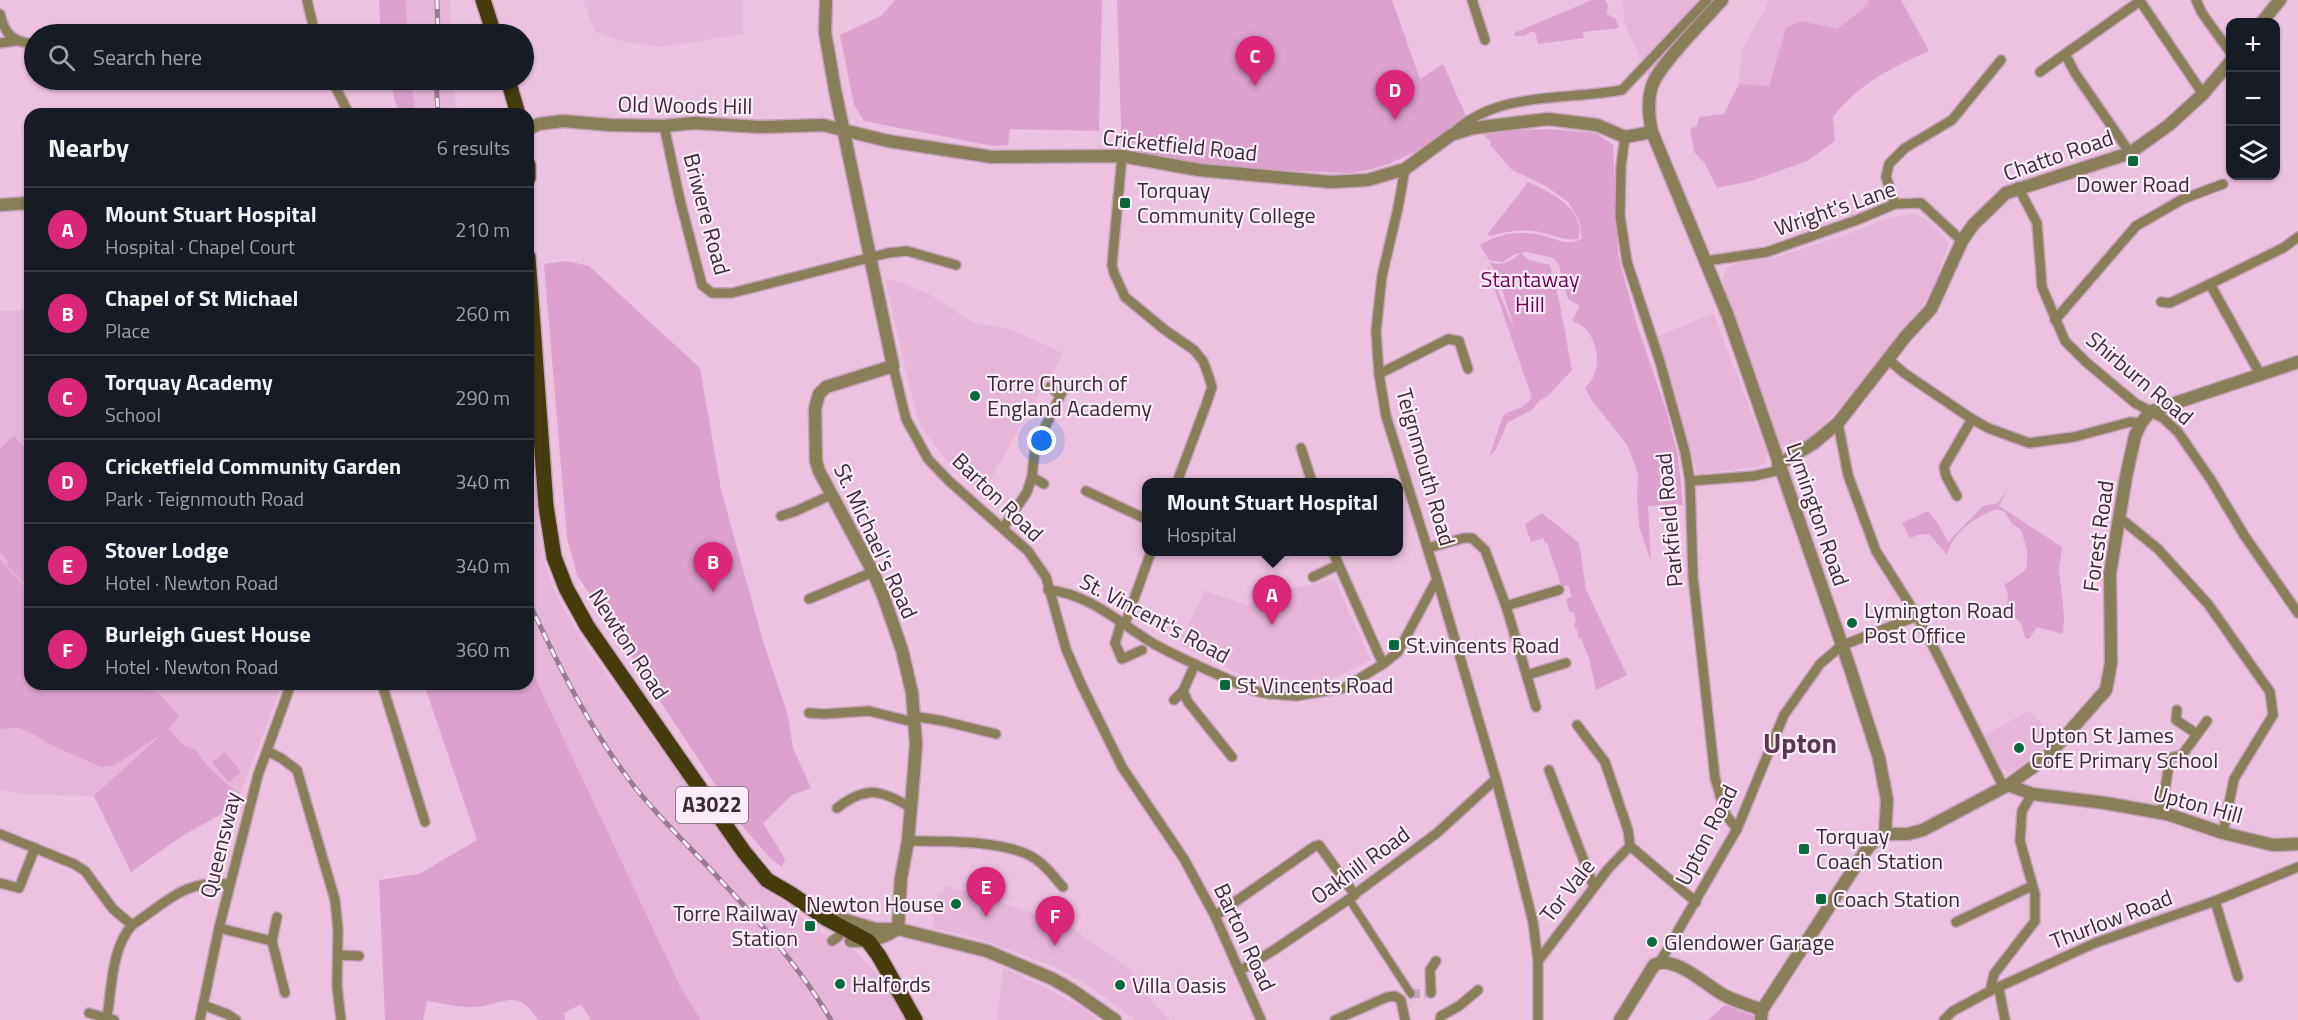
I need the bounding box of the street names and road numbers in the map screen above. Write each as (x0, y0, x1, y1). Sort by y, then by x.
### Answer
street label: Old Woods Hill (617, 87, 753, 123)
street label: Cricketfield Road (1101, 120, 1259, 170)
street label: Chatto Road (1998, 120, 2118, 190)
street label: Briwere Road (674, 149, 740, 279)
street label: Wright's Lane (1770, 171, 1900, 245)
street label: Shirburn Road (2079, 323, 2201, 433)
street label: Teignmouth Road (1387, 384, 1465, 550)
street label: Lymington Road (1777, 437, 1859, 591)
street label: Barton Road (945, 445, 1051, 549)
street label: Parkfield Road (1646, 452, 1692, 588)
street label: St. Michael's Road (825, 458, 927, 624)
street label: Forest Road (2073, 478, 2123, 594)
street label: St. Vincent's Road (1074, 564, 1236, 672)
street label: Newton Road (580, 582, 678, 706)
street label: Upton Hill (2149, 776, 2247, 832)
street label: Upton Road (1666, 779, 1746, 891)
road number: A3022 (676, 787, 748, 823)
street label: Queensway (190, 788, 250, 902)
street label: Oakhill Road (1303, 817, 1417, 913)
street label: Tor Vale (1531, 851, 1603, 929)
street label: Barton Road (1205, 877, 1285, 997)
street label: Thurlow Road (2045, 880, 2177, 958)

